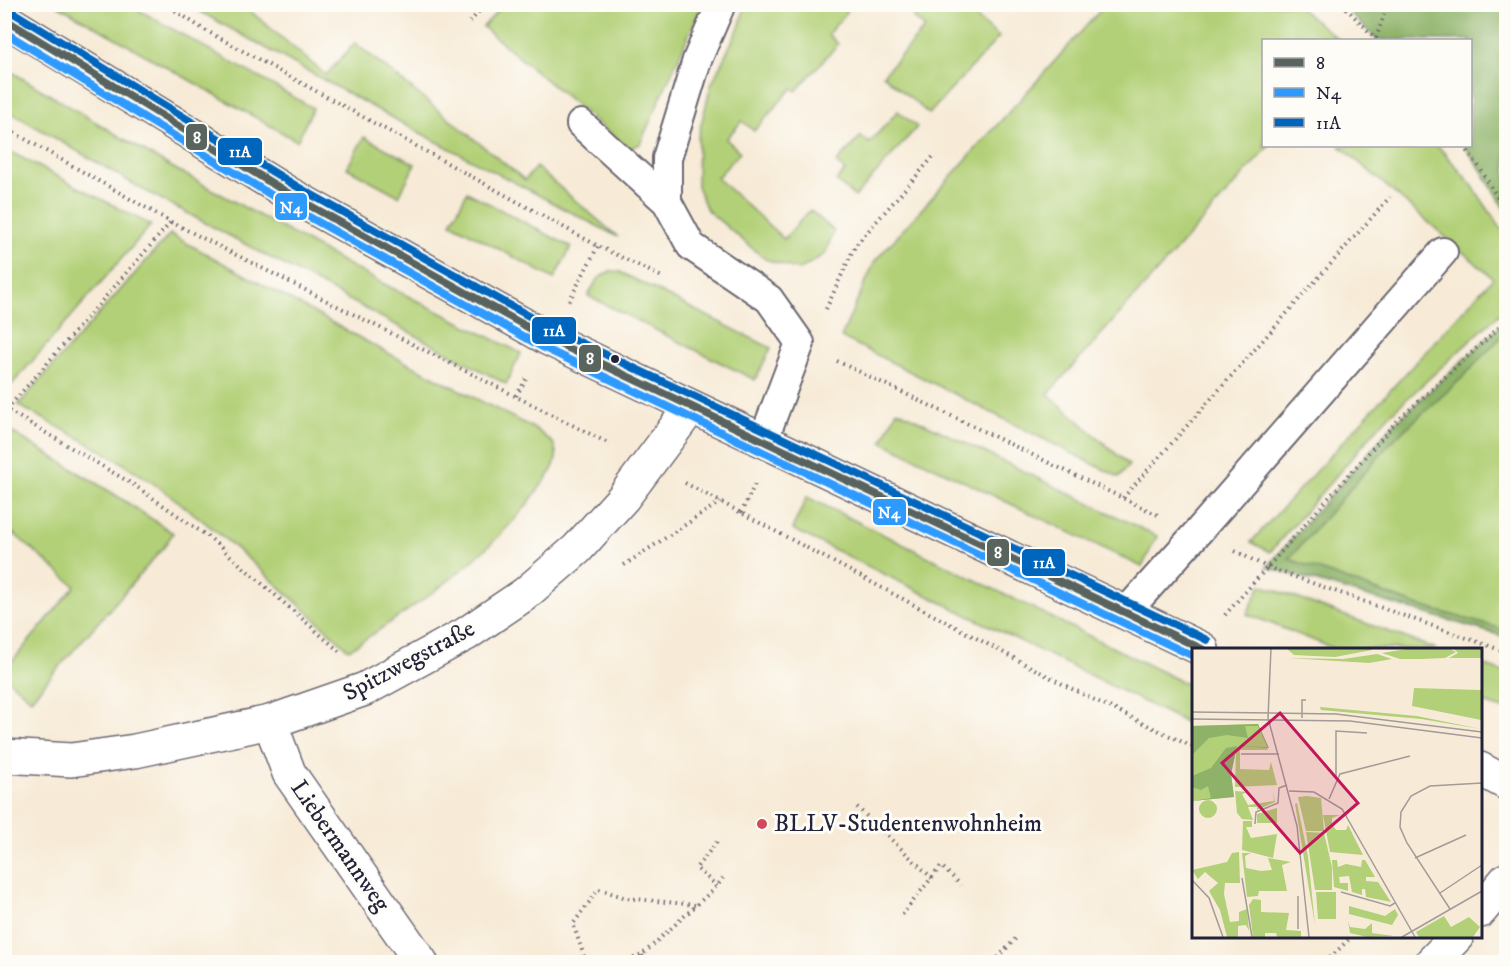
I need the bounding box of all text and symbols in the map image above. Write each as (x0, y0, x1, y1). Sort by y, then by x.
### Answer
legend (1262, 39, 1472, 147)
text: 8 (1316, 53, 1325, 75)
text: N4 (1316, 83, 1342, 105)
text: 11A (1316, 113, 1341, 135)
line badge: 8 (185, 123, 208, 151)
text: 8 (193, 128, 201, 148)
line badge: 11A (217, 137, 263, 166)
text: 11A (229, 142, 252, 162)
line badge: N4 (274, 192, 308, 221)
text: N4 (280, 198, 303, 218)
line badge: 11A (531, 316, 577, 345)
text: 11A (543, 321, 566, 341)
line badge: 8 (578, 344, 602, 373)
text: 8 (586, 349, 594, 369)
unlabelled marker (609, 353, 621, 365)
line badge: N4 (872, 498, 907, 526)
text: N4 (878, 503, 901, 523)
line badge: 8 (986, 538, 1010, 567)
text: 8 (994, 543, 1002, 563)
line badge: 11A (1021, 548, 1066, 577)
text: 11A (1033, 553, 1056, 573)
street label: Spitzwegstraße (338, 614, 480, 708)
inset map (1192, 648, 1481, 937)
street label: Liebermannweg (284, 774, 397, 918)
place label: BLLV-Studentenwohnheim (774, 809, 1042, 839)
marker: BLLV-Studentenwohnheim (755, 817, 769, 831)

